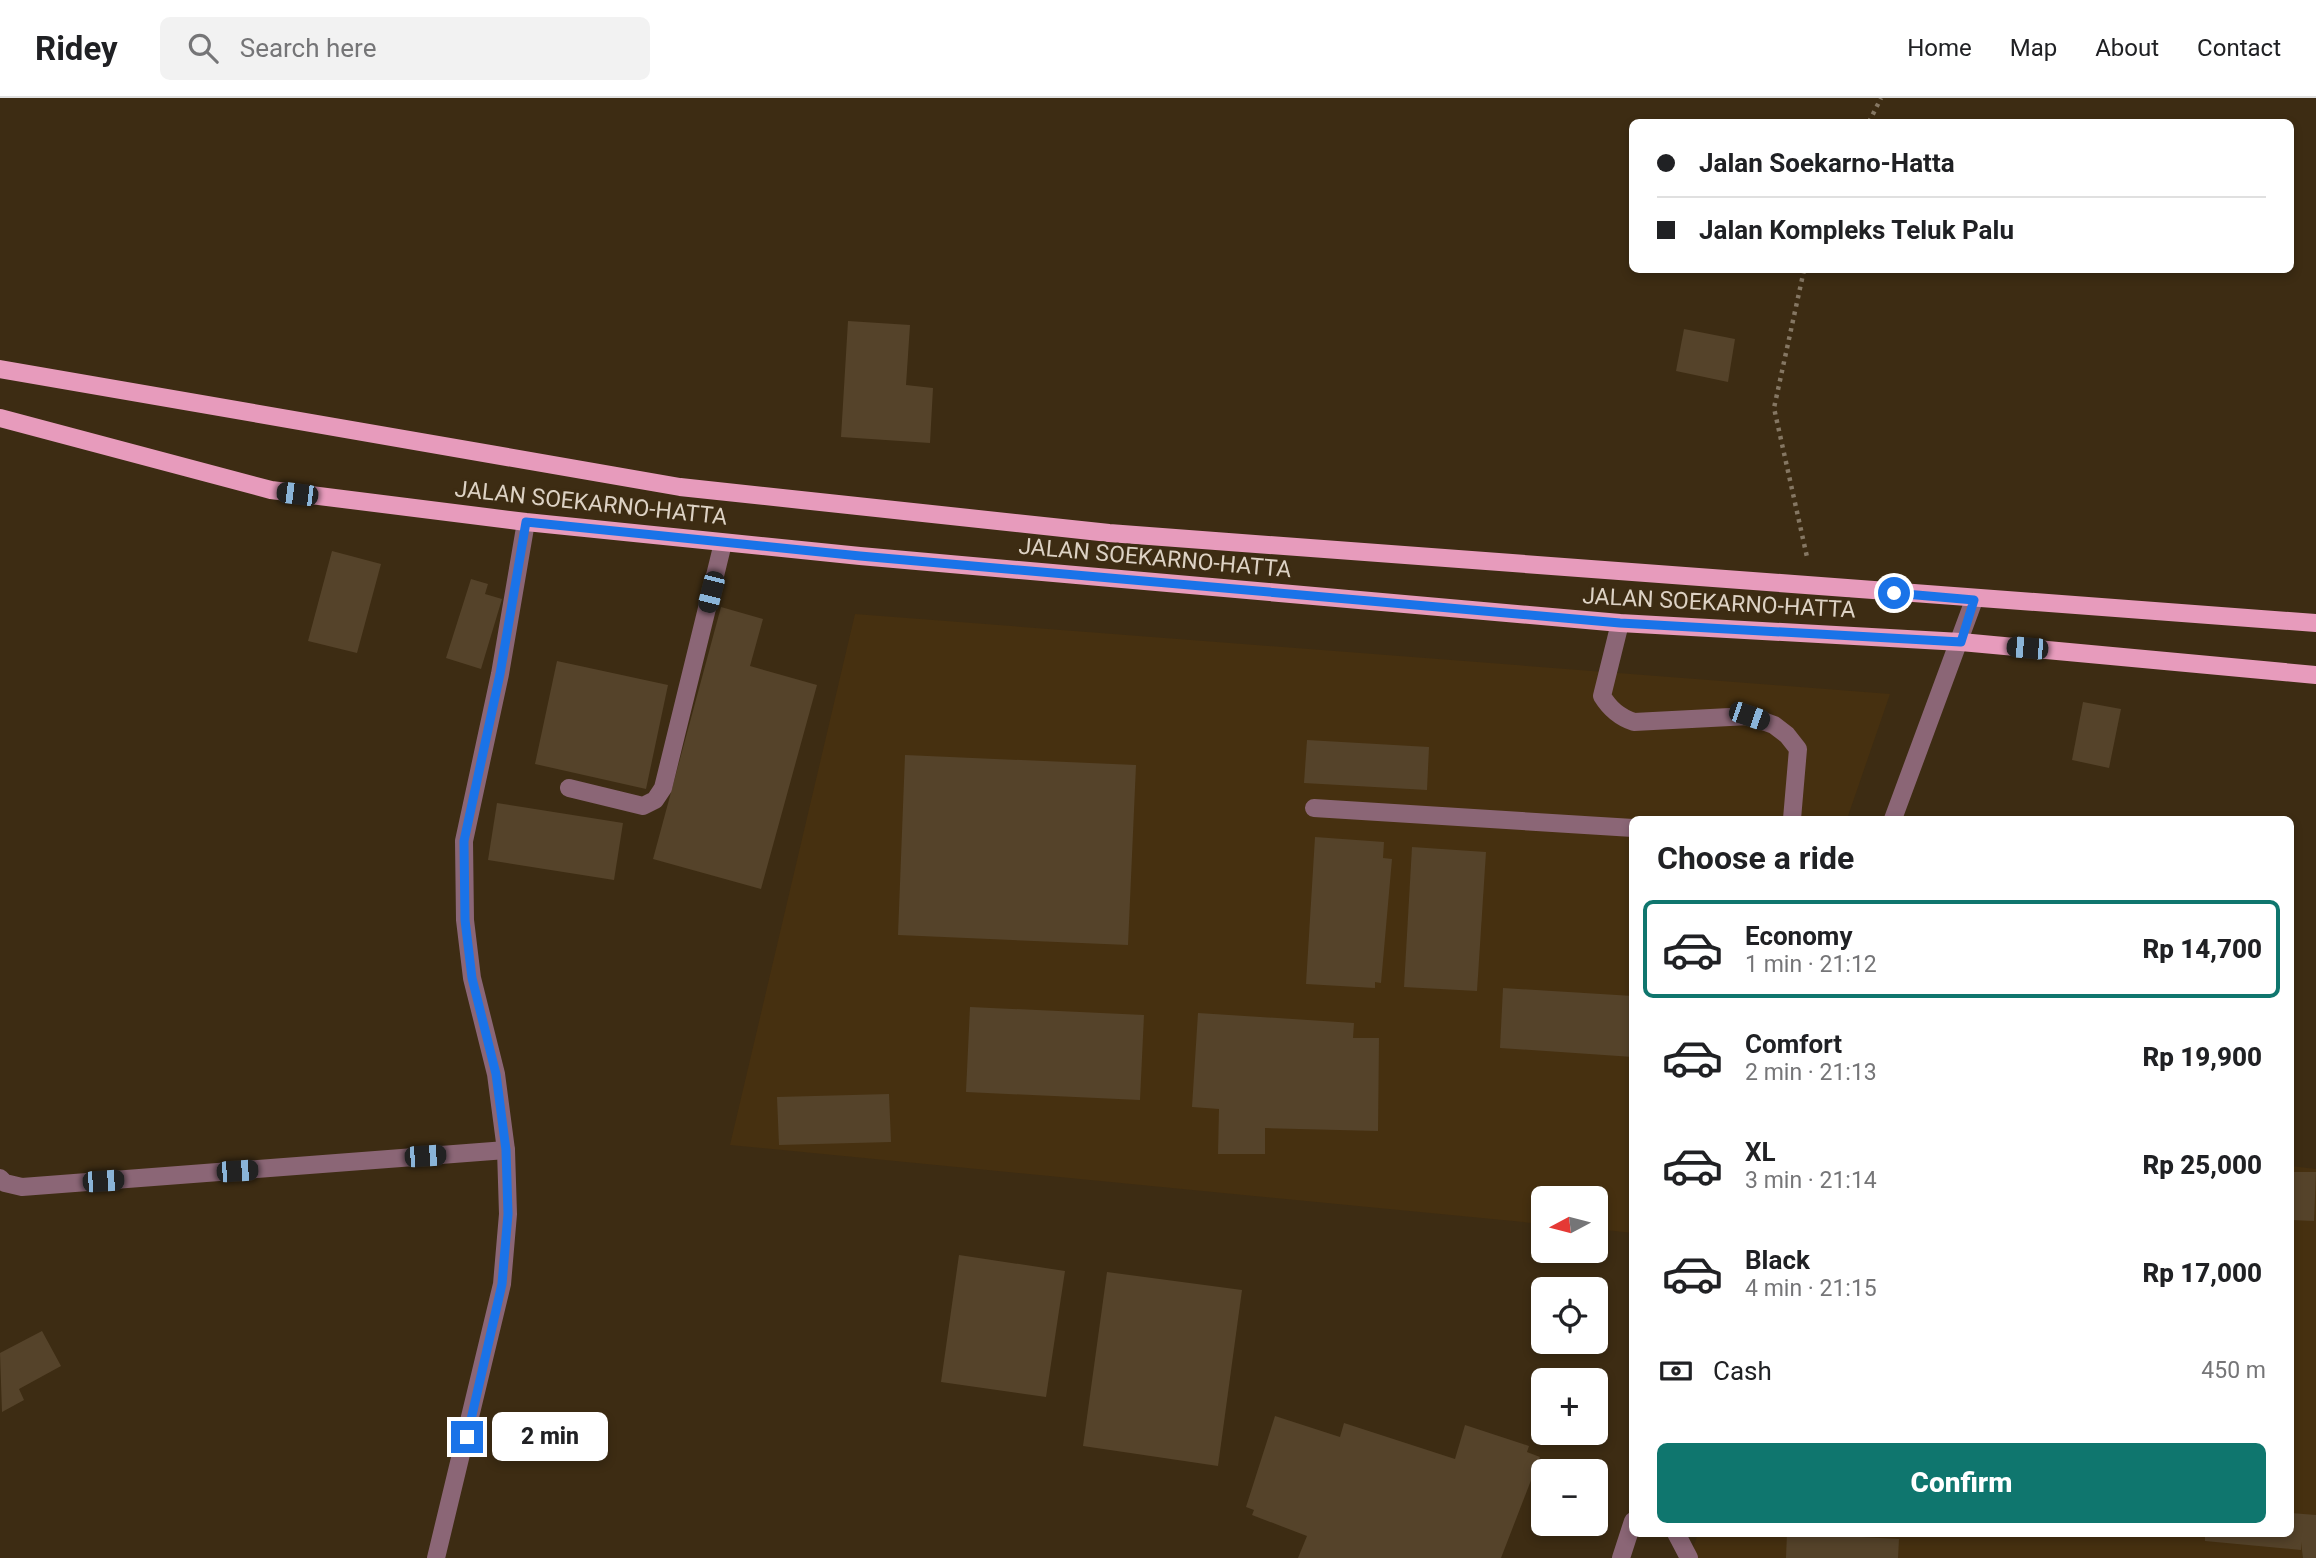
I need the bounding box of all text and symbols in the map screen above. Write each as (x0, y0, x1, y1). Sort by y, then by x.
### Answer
search box (160, 17, 650, 80)
text: Ridey (35, 29, 118, 68)
icon: search (184, 29, 222, 67)
text: Search here (240, 33, 376, 63)
text: Home (1907, 34, 1972, 62)
text: Map (2010, 34, 2057, 62)
text: About (2095, 34, 2159, 62)
text: Contact (2197, 34, 2281, 62)
text: Jalan Soekarno-Hatta (1699, 148, 1955, 178)
text: Jalan Kompleks Teluk Palu (1699, 215, 2014, 245)
street label: JALAN SOEKARNO-HATTA (453, 475, 729, 531)
car (275, 481, 320, 507)
street label: JALAN SOEKARNO-HATTA (1017, 533, 1293, 583)
car (696, 569, 727, 615)
route start (1878, 577, 1910, 609)
street label: JALAN SOEKARNO-HATTA (1582, 582, 1856, 624)
car (2006, 636, 2049, 660)
car (1726, 699, 1773, 733)
text: Choose a ride (1657, 839, 1854, 877)
icon: car (1661, 918, 1724, 981)
text: Economy (1745, 921, 1852, 951)
text: Rp 14,700 (2142, 934, 2262, 964)
text: 1 min · 21:12 (1745, 951, 1877, 978)
icon: car (1661, 1026, 1724, 1089)
text: Comfort (1745, 1029, 1842, 1059)
text: Rp 19,900 (2142, 1042, 2262, 1072)
text: 2 min · 21:13 (1745, 1059, 1877, 1086)
icon: car (1661, 1134, 1724, 1197)
text: XL (1745, 1137, 1776, 1167)
car (404, 1144, 447, 1168)
text: Rp 25,000 (2142, 1150, 2262, 1180)
car (216, 1159, 259, 1183)
text: 3 min · 21:14 (1745, 1167, 1877, 1194)
car (82, 1169, 125, 1193)
north arrow (1531, 1186, 1608, 1264)
map controls (1531, 1186, 1608, 1536)
icon: car (1661, 1242, 1724, 1305)
text: Black (1745, 1245, 1810, 1275)
text: Rp 17,000 (2142, 1258, 2262, 1288)
text: 4 min · 21:15 (1745, 1275, 1877, 1302)
button: locate (1531, 1277, 1608, 1354)
icon: cash (1657, 1352, 1695, 1390)
text: Cash (1713, 1356, 1772, 1386)
text: 450 m (2201, 1357, 2266, 1384)
button: + (1531, 1368, 1608, 1445)
callout: 2 min (491, 1412, 607, 1462)
route end (451, 1421, 483, 1453)
text: 2 min (521, 1423, 579, 1450)
button: Confirm (1657, 1443, 2266, 1523)
button: − (1531, 1459, 1608, 1536)

